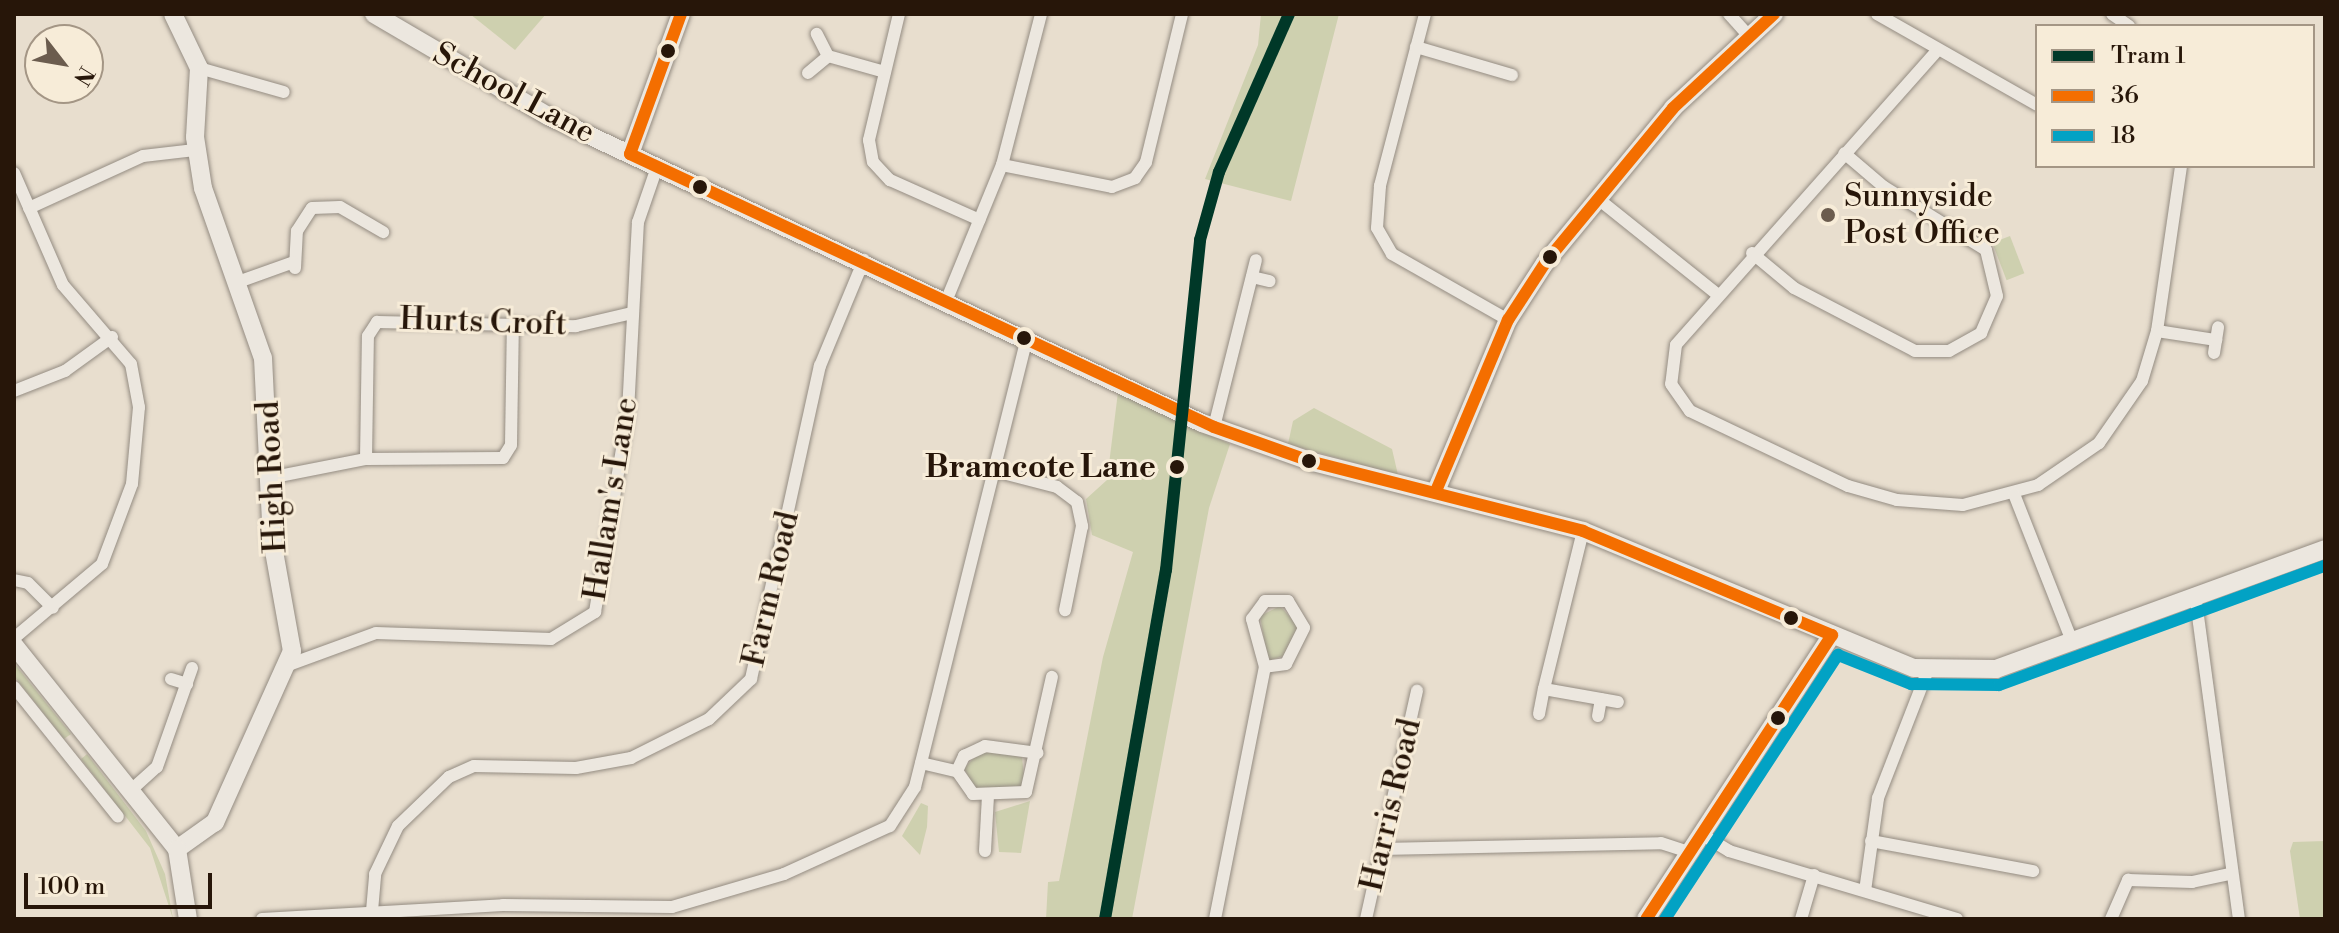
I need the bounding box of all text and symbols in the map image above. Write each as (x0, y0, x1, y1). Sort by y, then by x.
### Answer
north arrow (24, 24, 104, 104)
legend (2035, 24, 2315, 168)
street label: School Lane (426, 34, 602, 152)
text: Tram 1 (2111, 41, 2186, 71)
unlabelled marker (660, 43, 676, 59)
text: N (67, 61, 99, 90)
text: 36 (2111, 81, 2139, 111)
text: 18 (2111, 121, 2136, 151)
place label: Sunnyside Post Office (1844, 178, 2000, 253)
unlabelled marker (692, 179, 708, 195)
marker: Sunnyside Post Office (1819, 206, 1837, 224)
unlabelled marker (1542, 249, 1558, 265)
street label: Hurts Croft (399, 300, 567, 344)
unlabelled marker (1016, 330, 1032, 346)
street label: Hallam's Lane (576, 395, 646, 603)
street label: High Road (249, 400, 295, 554)
place label: Bramcote Lane (925, 448, 1156, 486)
marker: Bramcote Lane (1163, 453, 1191, 481)
unlabelled marker (1301, 453, 1317, 469)
street label: Farm Road (734, 507, 808, 671)
unlabelled marker (1783, 610, 1799, 626)
unlabelled marker (1770, 710, 1786, 726)
street label: Harris Road (1352, 715, 1430, 895)
scale bar (28, 857, 216, 907)
text: 100 m (38, 872, 105, 902)

